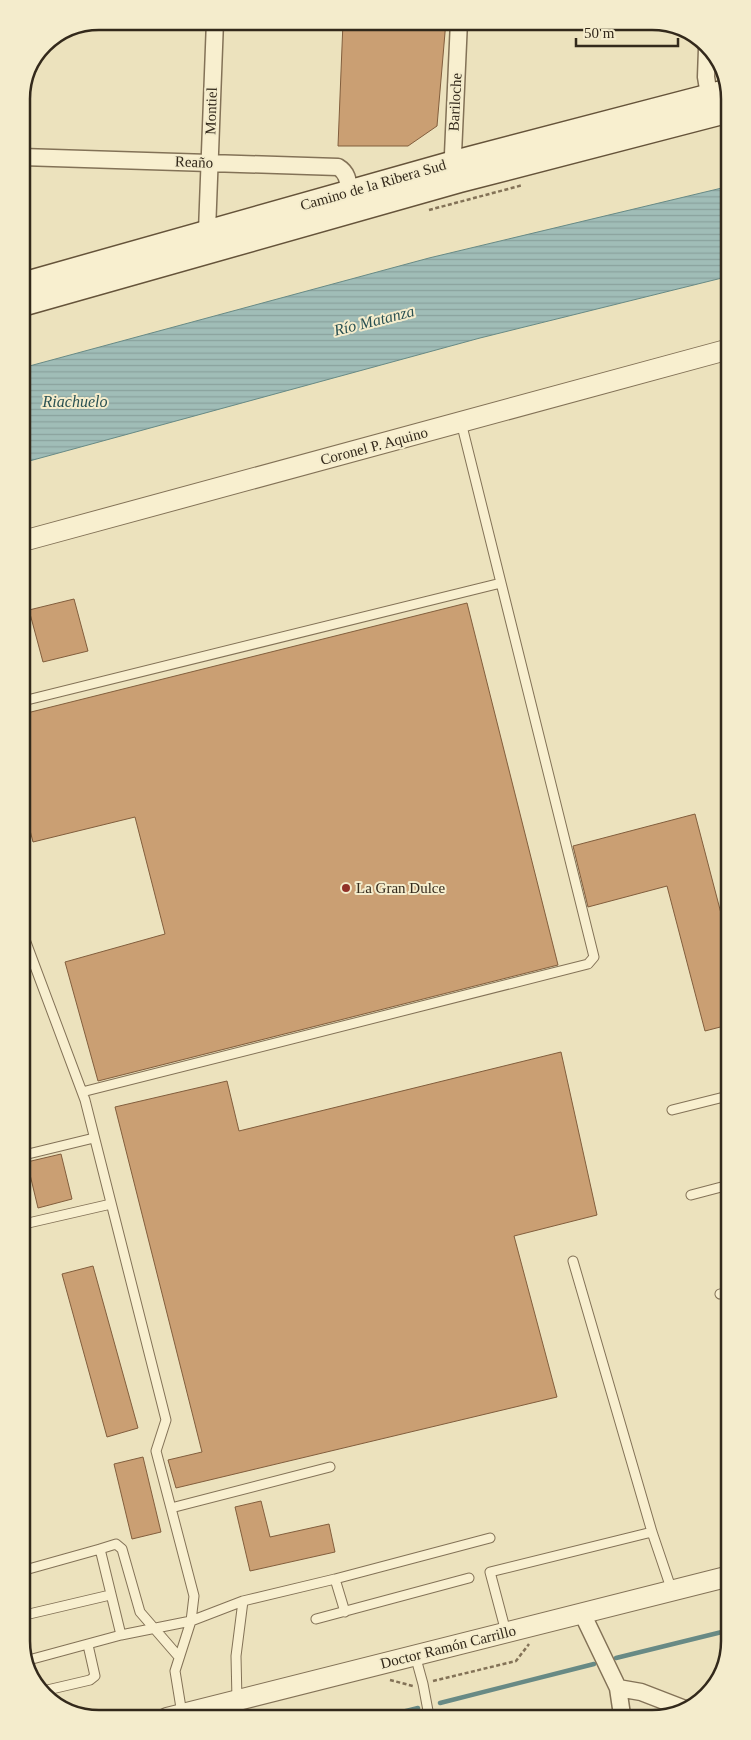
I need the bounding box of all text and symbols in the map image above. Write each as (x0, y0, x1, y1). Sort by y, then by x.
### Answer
scale bar (576, 15, 678, 47)
text: 50 m (584, 25, 615, 41)
street label: Bariloche (445, 72, 465, 132)
street label: Montiel (202, 87, 220, 135)
street label: Reaño (175, 153, 213, 171)
street label: Camino de la Ribera Sud (298, 156, 448, 213)
water label: Río Matanza (331, 302, 416, 339)
water label: Riachuelo (42, 393, 107, 410)
street label: Coronel P. Aquino (319, 424, 429, 468)
place label: La Gran Dulce (356, 880, 445, 896)
marker: La Gran Dulce (340, 882, 352, 894)
street label: Doctor Ramón Carrillo (379, 1622, 517, 1672)

